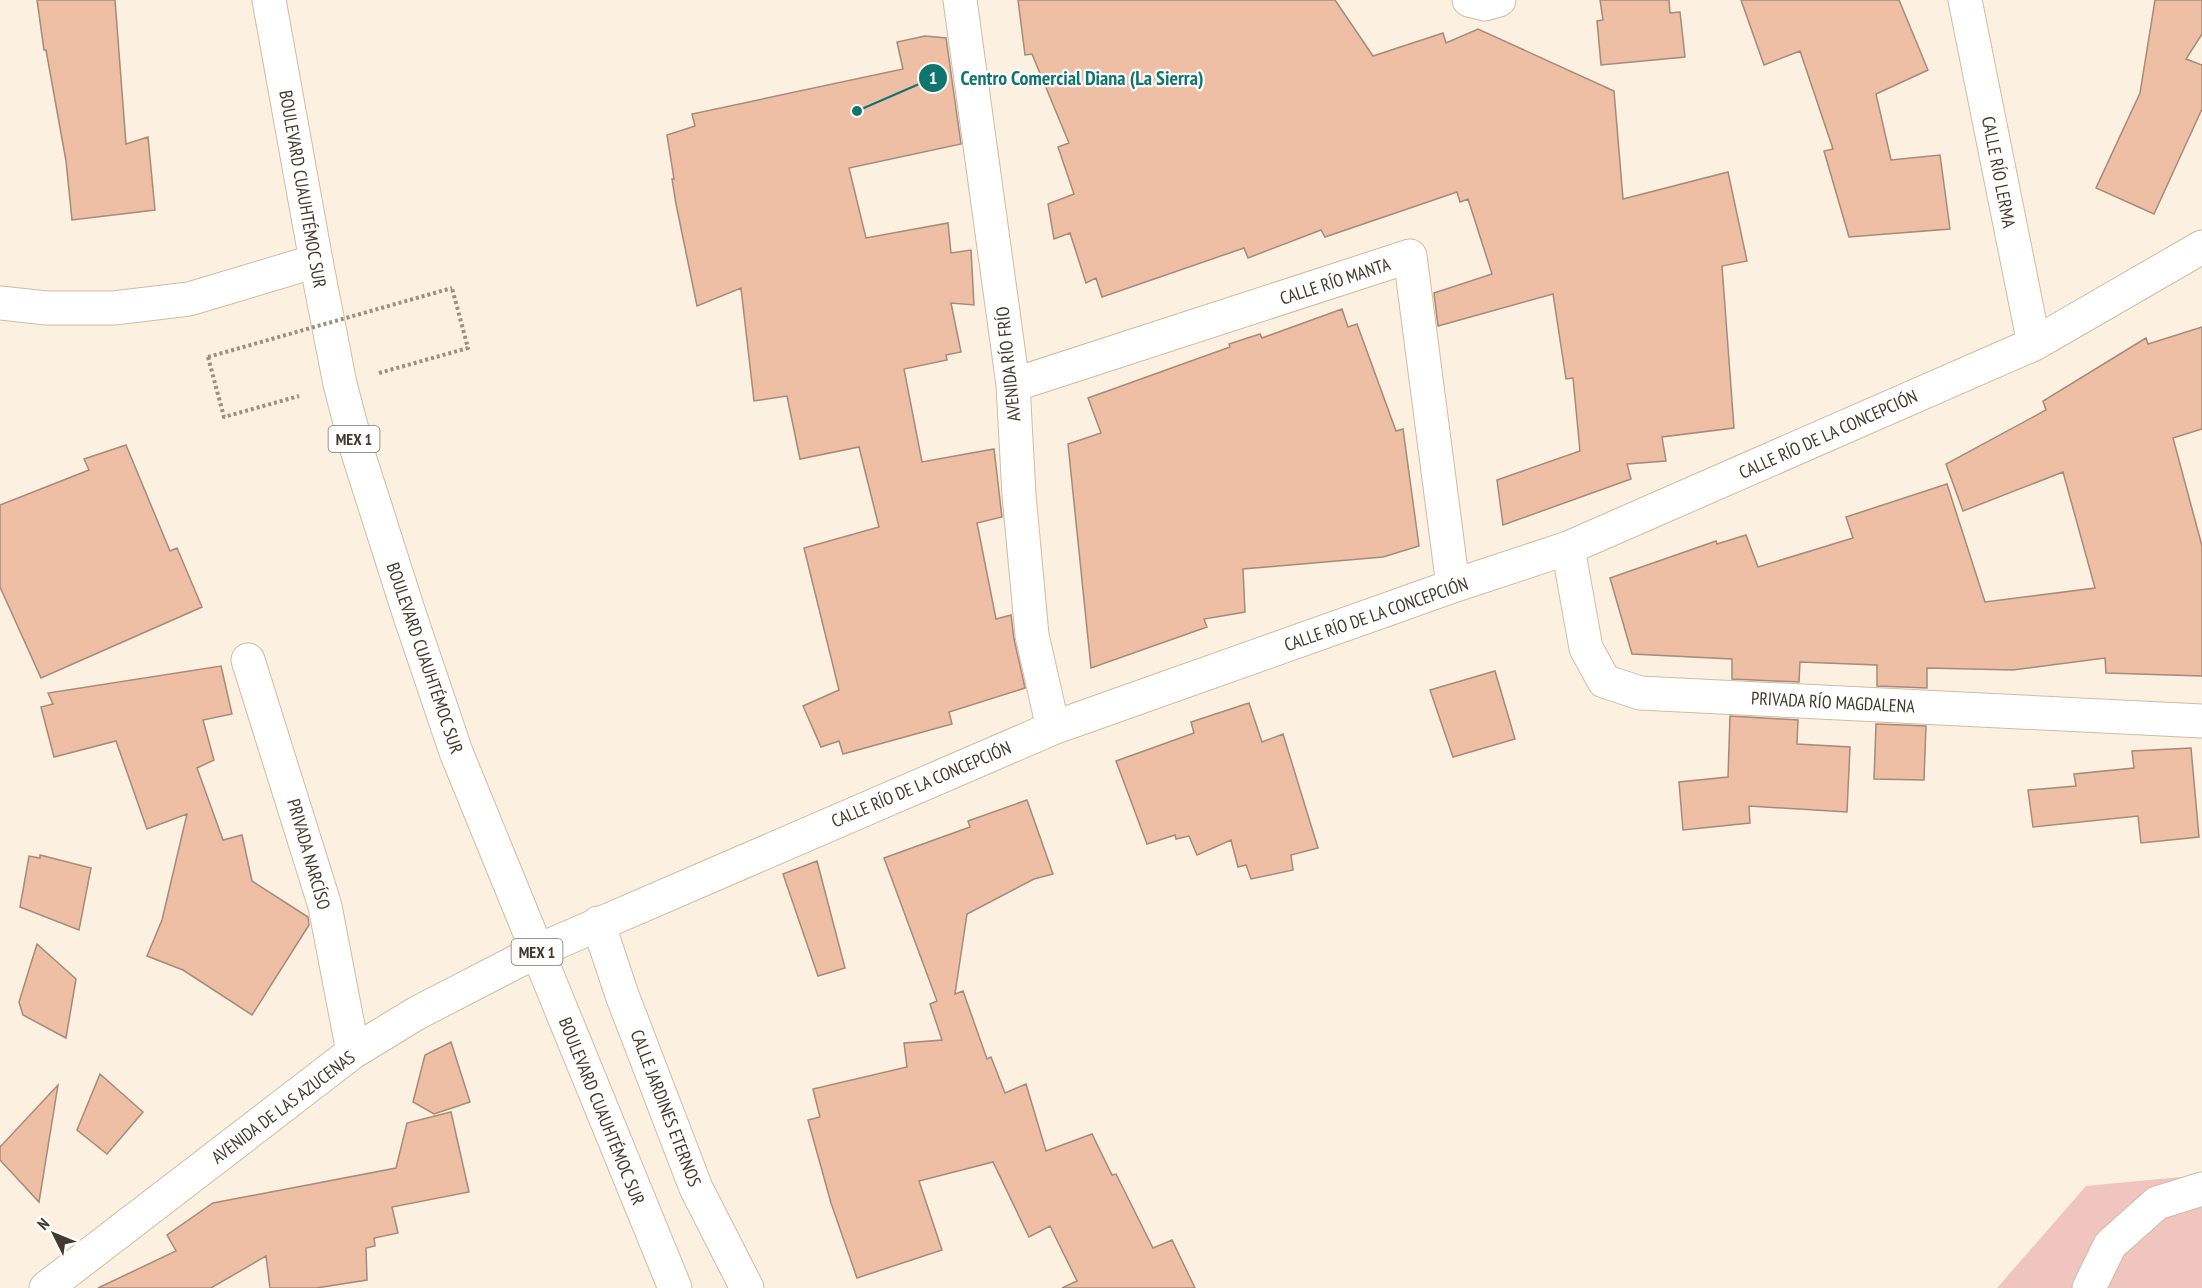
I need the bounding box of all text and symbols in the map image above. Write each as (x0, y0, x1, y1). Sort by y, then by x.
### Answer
callout: Centro Comercial Diana (La Sierra) (918, 59, 1215, 97)
text: Centro Comercial Diana (La Sierra) (961, 65, 1203, 91)
text: 1 (929, 66, 937, 89)
street label: BOULEVARD CUAUHTÉMOC SUR (274, 88, 332, 290)
street label: CALLE RÍO LERMA (1977, 114, 2021, 230)
street label: CALLE RÍO MANTA (1277, 252, 1393, 310)
street label: AVENIDA RÍO FRÍO (991, 305, 1025, 423)
street label: CALLE RÍO DE LA CONCEPCIÓN (1735, 384, 1921, 484)
road number: MEX 1 (328, 426, 380, 452)
street label: BOULEVARD CUAUHTÉMOC SUR (381, 559, 469, 757)
street label: CALLE RÍO DE LA CONCEPCIÓN (1281, 572, 1471, 656)
street label: PRIVADA RÍO MAGDALENA (1751, 686, 1916, 718)
street label: CALLE RÍO DE LA CONCEPCIÓN (828, 736, 1014, 832)
street label: PRIVADA NARCÍSO (282, 796, 336, 912)
road number: MEX 1 (512, 939, 562, 965)
street label: BOULEVARD CUAUHTÉMOC SUR (554, 1014, 650, 1209)
street label: CALLE JARDINES ETERNOS (625, 1026, 707, 1190)
street label: AVENIDA DE LAS AZUCENAS (207, 1045, 360, 1169)
north arrow (24, 1204, 84, 1264)
text: N (33, 1214, 53, 1234)

